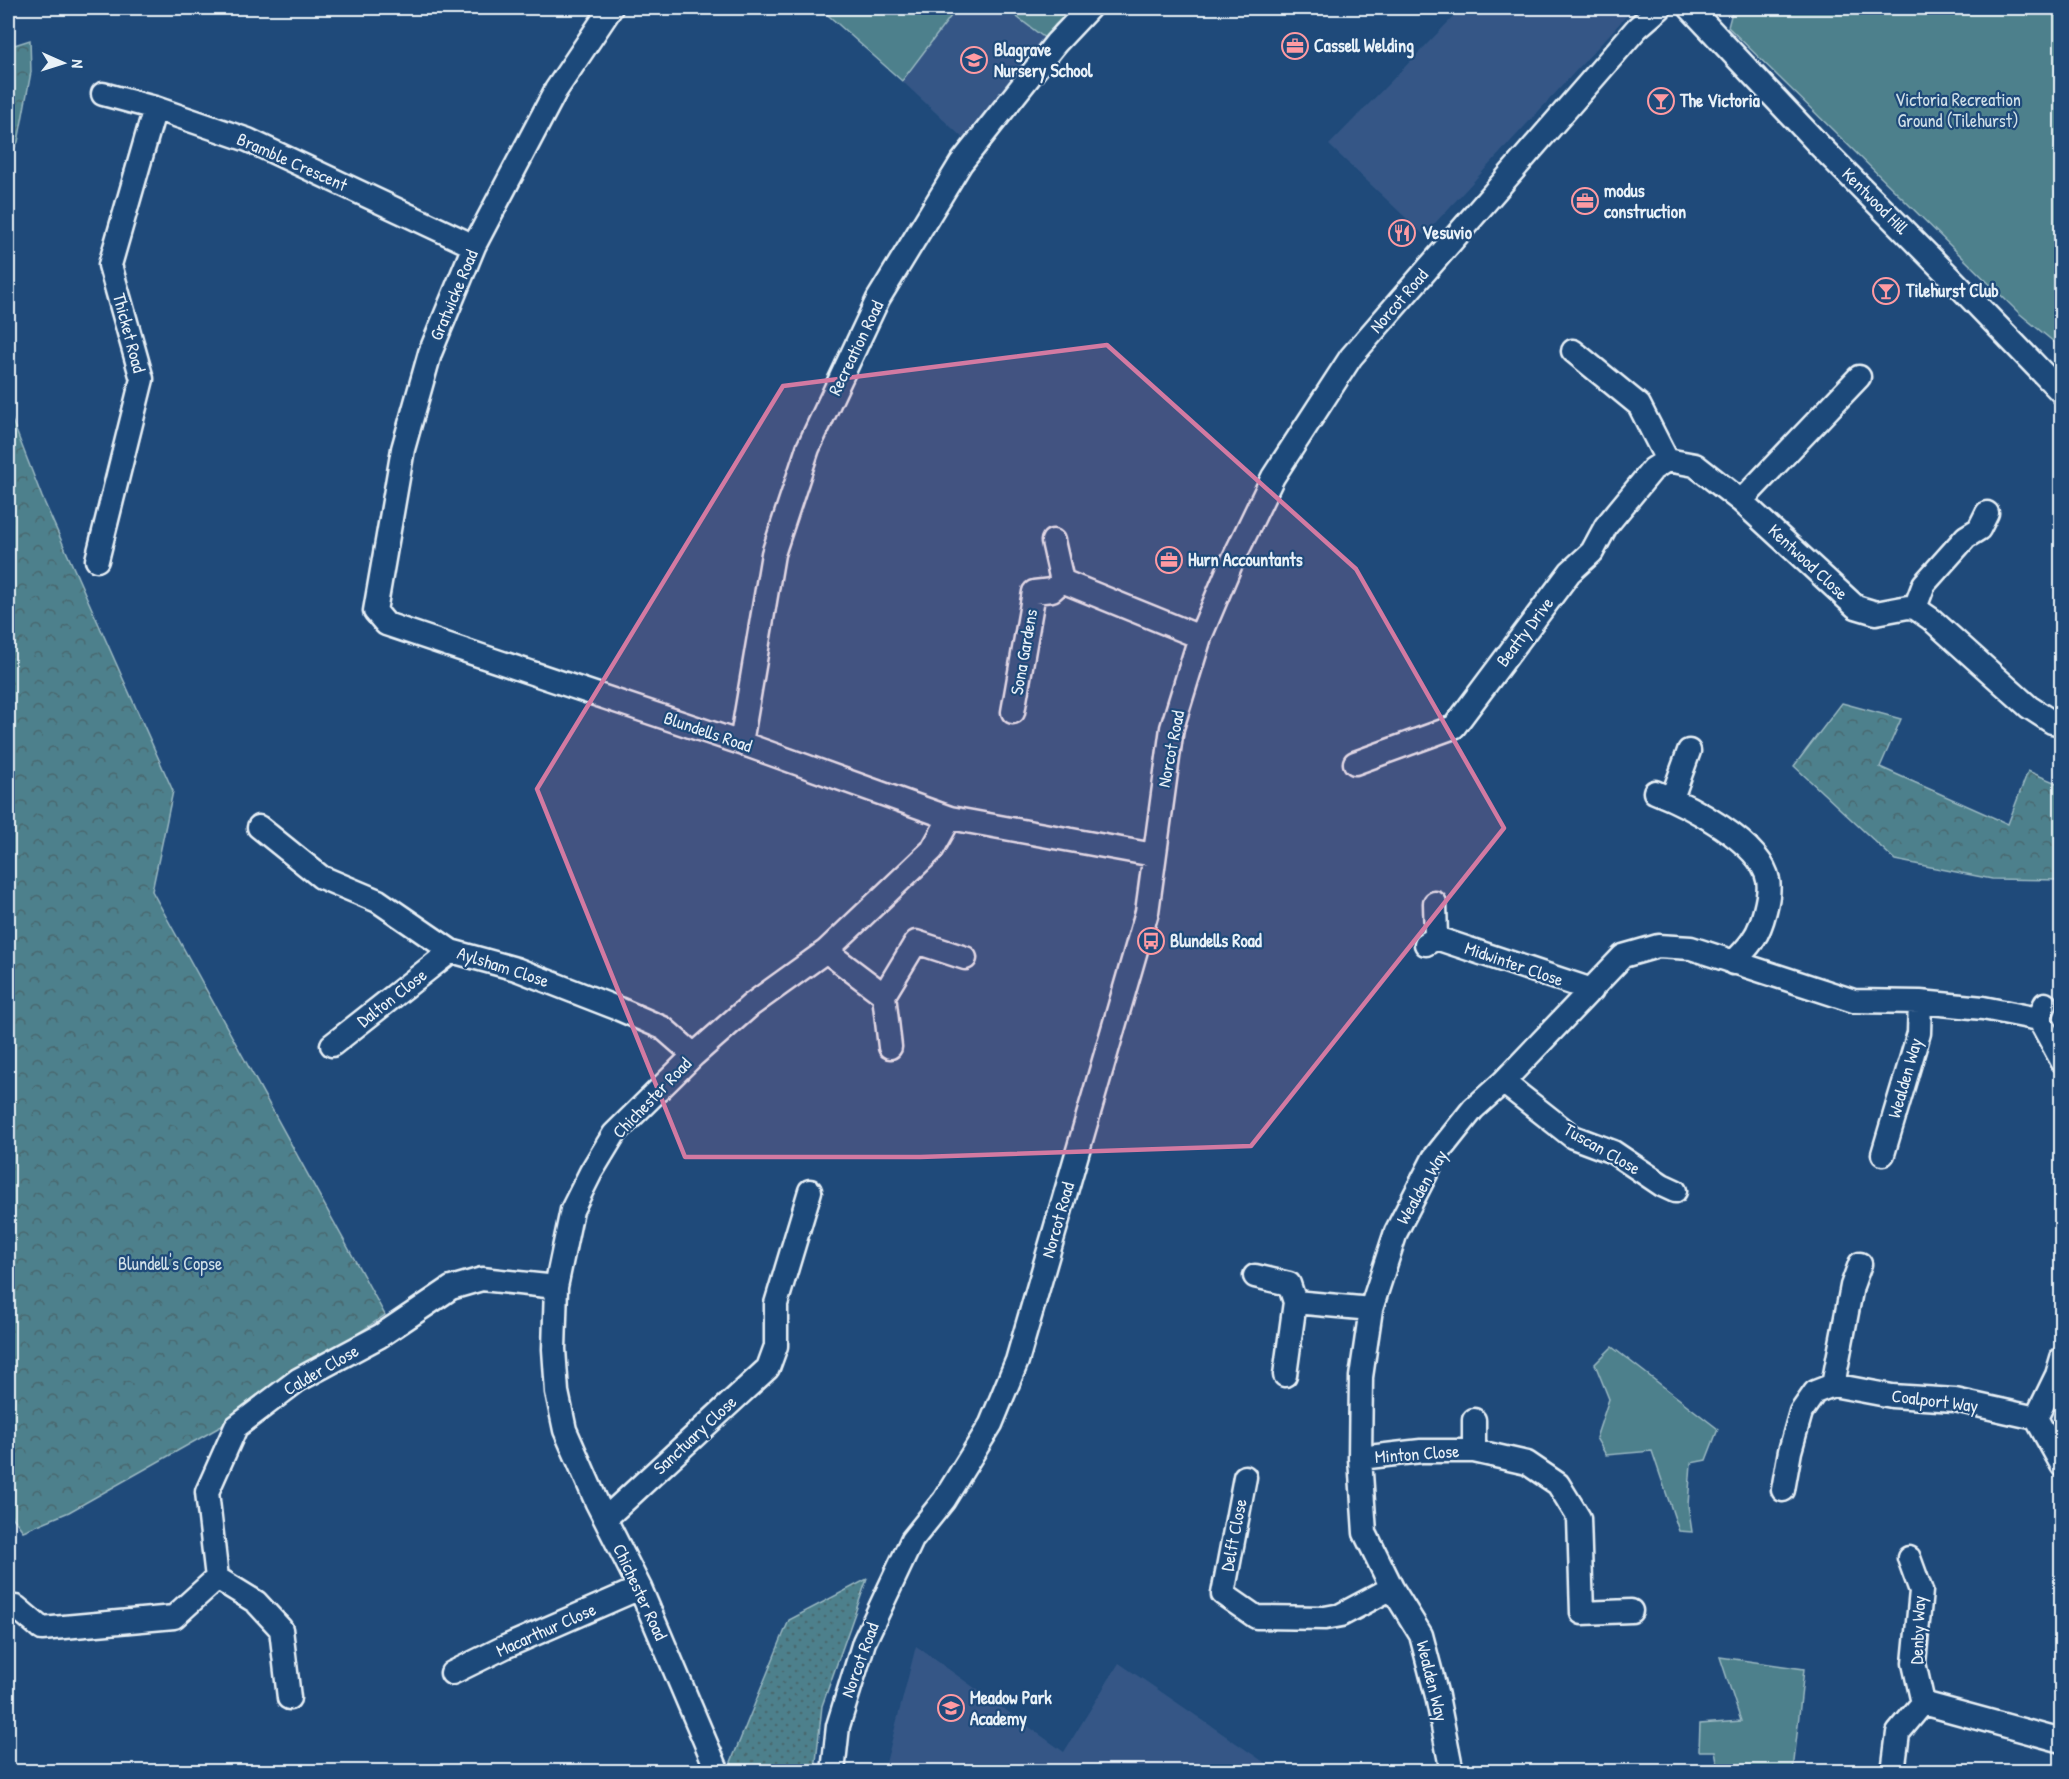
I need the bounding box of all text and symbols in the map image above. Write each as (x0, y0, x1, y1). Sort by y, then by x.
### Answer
office icon: Cassell Welding (1280, 31, 1310, 61)
north arrow (33, 33, 93, 93)
place label: Cassell Welding (1314, 33, 1414, 59)
place label: Blagrave Nursery School (994, 37, 1094, 84)
school or university icon: Blagrave Nursery School (959, 45, 989, 75)
text: N (67, 59, 89, 69)
bar icon: The Victoria (1646, 86, 1676, 116)
park label: Victoria Recreation Ground (Tilehurst) (1895, 87, 2021, 133)
place label: The Victoria (1679, 88, 1761, 113)
street label: Bramble Crescent (233, 126, 352, 197)
street label: Kentwood Hill (1836, 162, 1914, 240)
place label: modus construction (1604, 178, 1686, 224)
office icon: modus construction (1570, 186, 1600, 216)
restaurant icon: Vesuvio (1387, 218, 1417, 248)
place label: Vesuvio (1422, 220, 1473, 245)
street label: Gratwicke Road (423, 246, 484, 344)
street label: Norcot Road (1364, 263, 1434, 338)
bar icon: Tilehurst Club (1871, 276, 1901, 306)
place label: Tilehurst Club (1905, 278, 1999, 303)
street label: Thicket Road (107, 290, 152, 375)
street label: Recreation Road (822, 296, 889, 399)
street label: Kentwood Close (1763, 518, 1854, 605)
office icon: Hurn Accountants (1154, 545, 1184, 575)
place label: Hurn Accountants (1188, 547, 1303, 572)
street label: Beatty Drive (1490, 592, 1559, 672)
street label: Sona Gardens (1004, 607, 1043, 697)
street label: Blundells Road (661, 705, 756, 758)
street label: Norcot Road (1151, 708, 1190, 789)
bus stop icon: Blundells Road (1136, 926, 1166, 956)
place label: Blundells Road (1170, 928, 1262, 953)
street label: Midwinter Close (1462, 935, 1567, 992)
street label: Aylsham Close (454, 940, 552, 993)
street label: Dalton Close (352, 962, 432, 1033)
street label: Wealden Way (1881, 1034, 1928, 1121)
street label: Chichester Road (607, 1052, 697, 1144)
street label: Tuscan Close (1559, 1117, 1645, 1181)
street label: Wealden Way (1390, 1145, 1453, 1229)
street label: Norcot Road (1035, 1179, 1080, 1261)
park label: Blundell's Copse (118, 1251, 222, 1276)
street label: Calder Close (279, 1338, 363, 1401)
street label: Coalport Way (1890, 1383, 1980, 1418)
street label: Sanctuary Close (648, 1389, 742, 1480)
street label: Minton Close (1374, 1438, 1460, 1469)
street label: Delft Close (1214, 1497, 1253, 1573)
street label: Chichester Road (607, 1539, 674, 1644)
street label: Denby Way (1904, 1595, 1931, 1665)
street label: Macarthur Close (492, 1596, 600, 1663)
street label: Norcot Road (834, 1619, 885, 1701)
street label: Wealden Way (1410, 1638, 1455, 1724)
place label: Meadow Park Academy (970, 1685, 1052, 1732)
school or university icon: Meadow Park Academy (936, 1693, 966, 1723)

